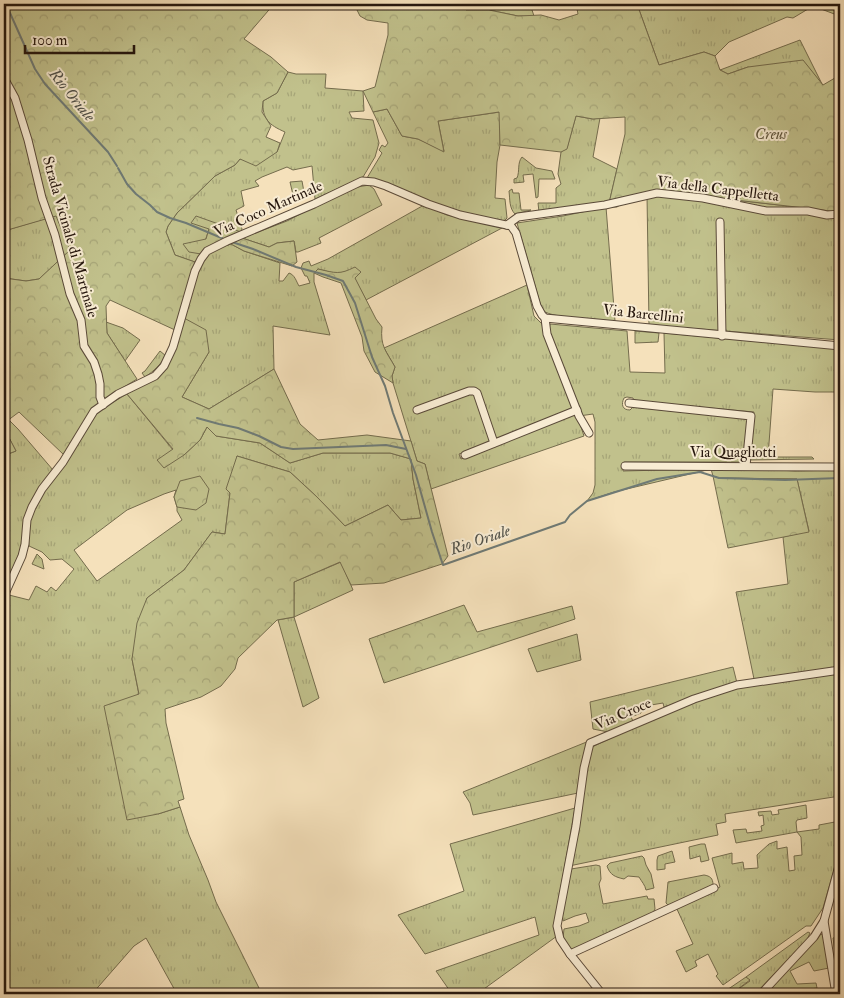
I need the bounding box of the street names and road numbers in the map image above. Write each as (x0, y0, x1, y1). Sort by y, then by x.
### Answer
street label: Strada Vicinale di Martinale (38, 154, 102, 320)
street label: Via della Cappelletta (656, 172, 781, 207)
street label: Via Coco Martinale (210, 176, 326, 242)
street label: Via Barcellini (602, 300, 684, 328)
street label: Via Quagliotti (690, 443, 776, 462)
street label: Via Croce (592, 694, 654, 734)

